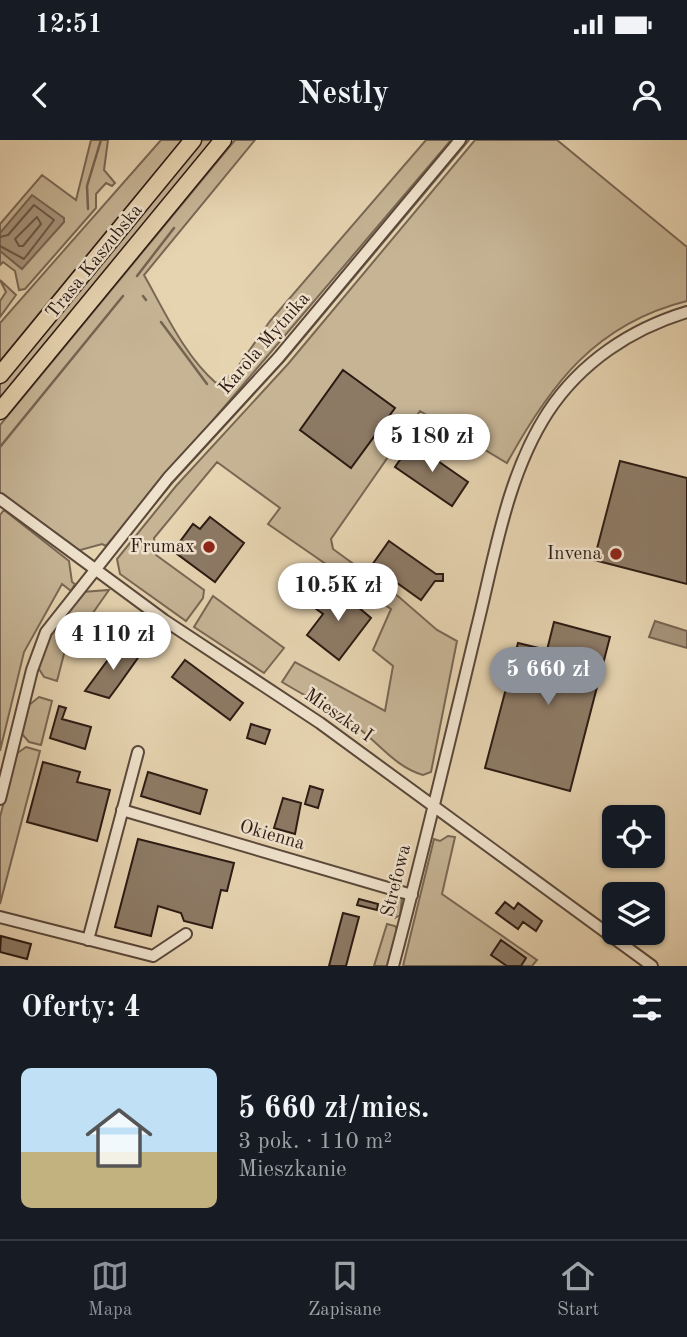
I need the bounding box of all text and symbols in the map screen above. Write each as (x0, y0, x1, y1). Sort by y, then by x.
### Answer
text: 12:51 (35, 12, 103, 38)
icon: back (21, 76, 59, 114)
icon: person (628, 76, 666, 114)
text: Nestly (298, 79, 389, 111)
street label: Trasa Kaszubska (43, 201, 147, 323)
street label: Karola Mytnika (216, 289, 315, 399)
pin: 5 180 zł (360, 414, 504, 474)
text: 5 180 zł (390, 425, 474, 448)
place label: Frumax (130, 538, 195, 557)
marker: Frumax (201, 539, 217, 555)
place label: Invena (547, 545, 603, 564)
marker: Invena (608, 546, 624, 562)
pin: 10.5K zł (266, 564, 410, 623)
text: 10.5K zł (294, 574, 382, 597)
pin: 4 110 zł (41, 612, 185, 672)
text: 4 110 zł (71, 623, 155, 646)
pin: 5 660 zł (476, 648, 620, 707)
text: 5 660 zł (506, 658, 590, 681)
street label: Mieszka I (300, 686, 376, 746)
map controls (602, 805, 665, 945)
button: locate (602, 805, 665, 868)
street label: Okienna (237, 818, 307, 855)
street label: Strefowa (379, 842, 415, 919)
button: layers (602, 882, 665, 945)
icon: filters (628, 989, 666, 1027)
text: Oferty: 4 (21, 993, 141, 1023)
text: 5 660 zł/mies. (238, 1094, 429, 1124)
icon: home (77, 1096, 161, 1180)
text: 3 pok. · 110 m² (238, 1130, 392, 1153)
text: Mieszkanie (238, 1158, 347, 1181)
tab: Mapa (88, 1257, 132, 1322)
tab: Zapisane (308, 1257, 381, 1322)
tab: Start (557, 1257, 599, 1322)

